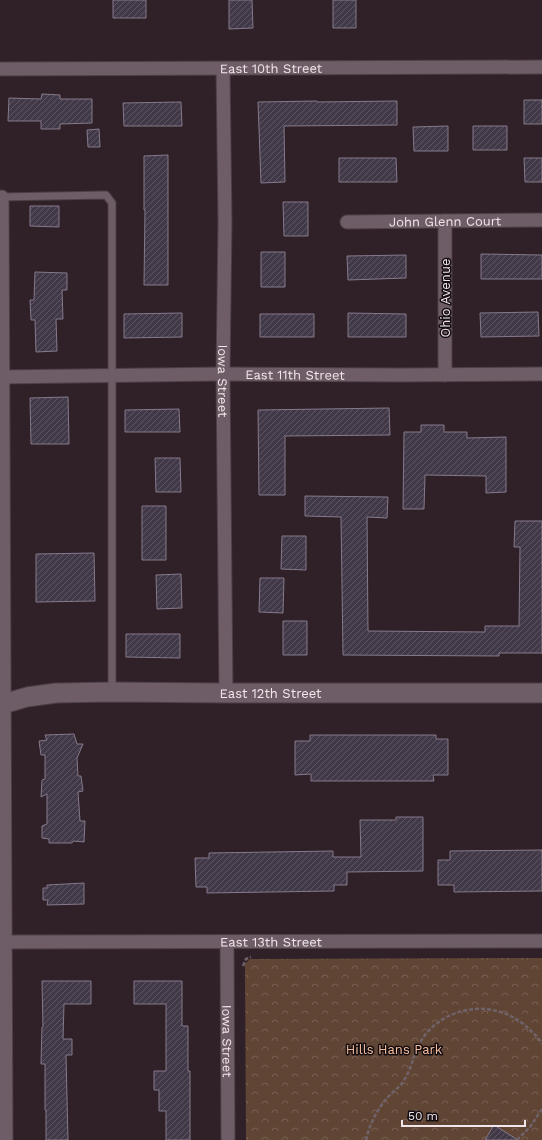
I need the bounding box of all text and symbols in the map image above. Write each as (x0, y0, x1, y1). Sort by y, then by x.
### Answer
street label: East 10th Street (220, 60, 323, 76)
street label: John Glenn Court (389, 213, 502, 229)
street label: Ohio Avenue (438, 259, 453, 337)
street label: Iowa Street (215, 344, 231, 418)
street label: East 11th Street (245, 367, 345, 382)
street label: East 12th Street (220, 685, 322, 701)
street label: East 13th Street (220, 934, 323, 949)
street label: Iowa Street (220, 1005, 235, 1078)
park label: Hills Hans Park (346, 1042, 443, 1057)
scale bar (402, 1102, 525, 1128)
text: 50 m (408, 1109, 438, 1123)

